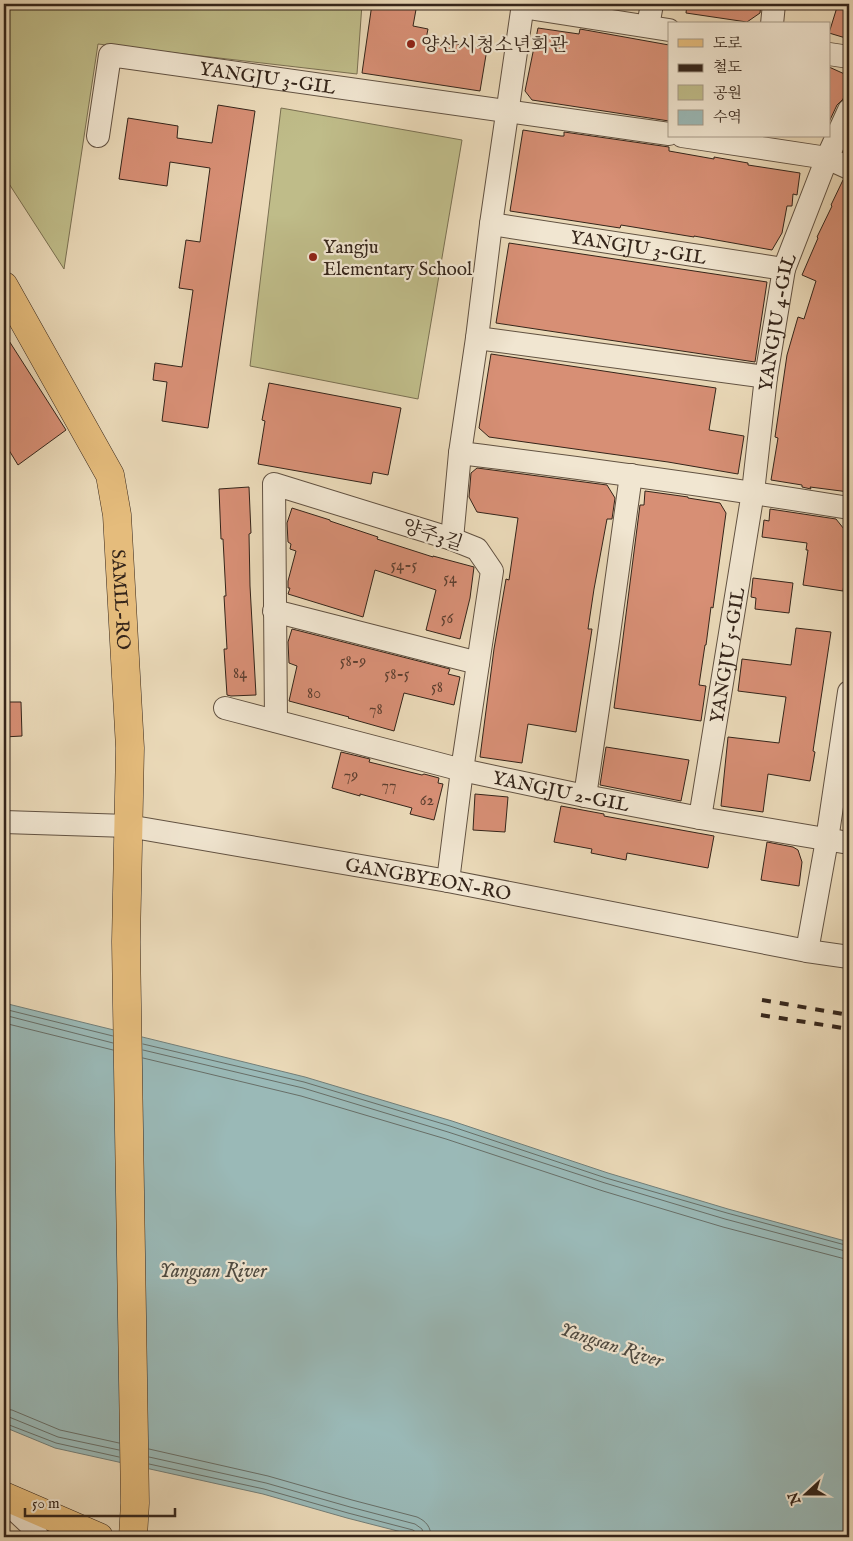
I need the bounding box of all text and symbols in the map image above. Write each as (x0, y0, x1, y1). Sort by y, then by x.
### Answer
legend (668, 22, 830, 138)
place label: 양산시청소년회관 (421, 34, 568, 58)
text: 도로 (713, 34, 742, 53)
marker: 양산시청소년회관 (405, 38, 417, 50)
street label: YANGJU 3-GIL (198, 58, 337, 101)
text: 철도 (713, 58, 742, 77)
text: 공원 (713, 84, 742, 103)
text: 수역 (713, 108, 742, 127)
street label: YANGJU 3-GIL (568, 226, 708, 271)
place label: Yangju Elementary School (323, 236, 473, 282)
street label: YANGJU 4-GIL (755, 250, 803, 392)
marker: Yangju Elementary School (307, 251, 319, 263)
street label: 양주3길 (399, 515, 466, 557)
street label: SAMIL-RO (105, 549, 135, 651)
house number: 54-5 (391, 556, 418, 576)
house number: 54 (443, 569, 457, 589)
street label: YANGJU 5-GIL (706, 585, 751, 725)
house number: 56 (441, 609, 454, 629)
house number: 58-9 (340, 652, 366, 672)
house number: 84 (233, 664, 247, 684)
house number: 58-5 (384, 665, 410, 685)
house number: 58 (431, 678, 443, 698)
house number: 80 (307, 684, 321, 704)
house number: 78 (369, 700, 383, 720)
house number: 79 (344, 766, 358, 786)
street label: YANGJU 2-GIL (490, 767, 631, 818)
house number: 77 (382, 776, 396, 796)
house number: 62 (420, 791, 434, 811)
street label: GANGBYEON-RO (343, 854, 513, 907)
water label: Yangsan River (159, 1259, 268, 1285)
water label: Yangsan River (556, 1317, 667, 1375)
north arrow (780, 1468, 830, 1518)
scale bar (25, 1486, 175, 1518)
text: N (784, 1489, 806, 1508)
text: 50 m (32, 1494, 60, 1513)

